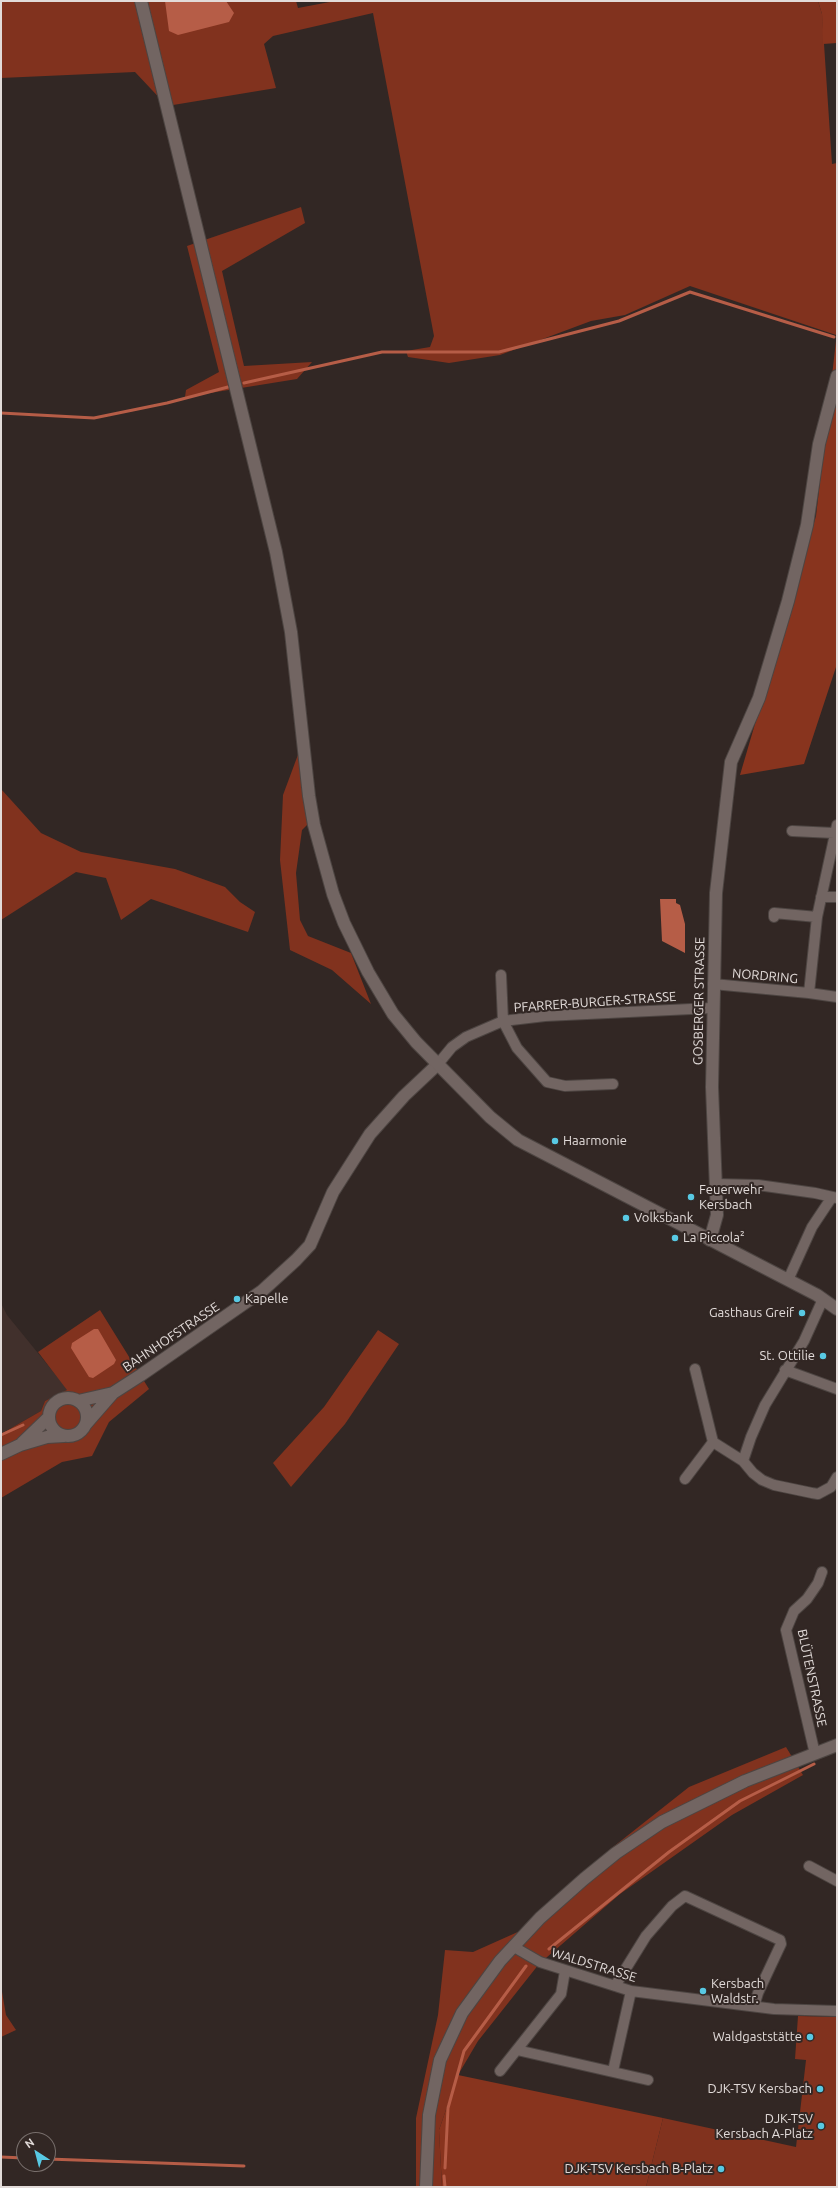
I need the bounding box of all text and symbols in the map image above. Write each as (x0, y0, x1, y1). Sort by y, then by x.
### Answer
street label: GOSBERGER STRASSE (690, 937, 708, 1065)
street label: NORDRING (731, 965, 799, 987)
street label: PFARRER-BURGER-STRASSE (513, 989, 677, 1015)
place label: Haarmonie (563, 1133, 627, 1149)
marker: Haarmonie (550, 1136, 560, 1146)
place label: Feuerwehr Kersbach (699, 1182, 762, 1213)
marker: Feuerwehr Kersbach (686, 1192, 696, 1202)
place label: Volksbank (634, 1210, 693, 1226)
marker: Volksbank (621, 1213, 631, 1223)
place label: La Piccola² (683, 1230, 745, 1246)
marker: La Piccola² (670, 1233, 680, 1243)
place label: Kapelle (245, 1291, 288, 1307)
marker: Kapelle (232, 1294, 242, 1304)
street label: BAHNHOFSTRASSE (120, 1299, 222, 1375)
place label: Gasthaus Greif (709, 1305, 794, 1321)
marker: Gasthaus Greif (797, 1308, 807, 1318)
place label: St. Ottilie (760, 1348, 815, 1364)
marker: St. Ottilie (818, 1351, 828, 1361)
street label: BLÜTENSTRASSE (794, 1628, 830, 1728)
street label: WALDSTRASSE (550, 1945, 638, 1985)
place label: Kersbach Waldstr. (711, 1976, 764, 2007)
marker: Kersbach Waldstr. (698, 1986, 708, 1996)
place label: Waldgaststätte (713, 2029, 802, 2045)
marker: Waldgaststätte (805, 2032, 815, 2042)
place label: DJK-TSV Kersbach (707, 2081, 812, 2097)
marker: DJK-TSV Kersbach (815, 2084, 825, 2094)
place label: DJK-TSV Kersbach A-Platz (716, 2111, 813, 2142)
marker: DJK-TSV Kersbach A-Platz (816, 2121, 826, 2131)
north arrow (16, 2132, 56, 2172)
text: N (23, 2136, 36, 2150)
place label: DJK-TSV Kersbach B-Platz (564, 2161, 713, 2177)
marker: DJK-TSV Kersbach B-Platz (716, 2164, 726, 2174)

